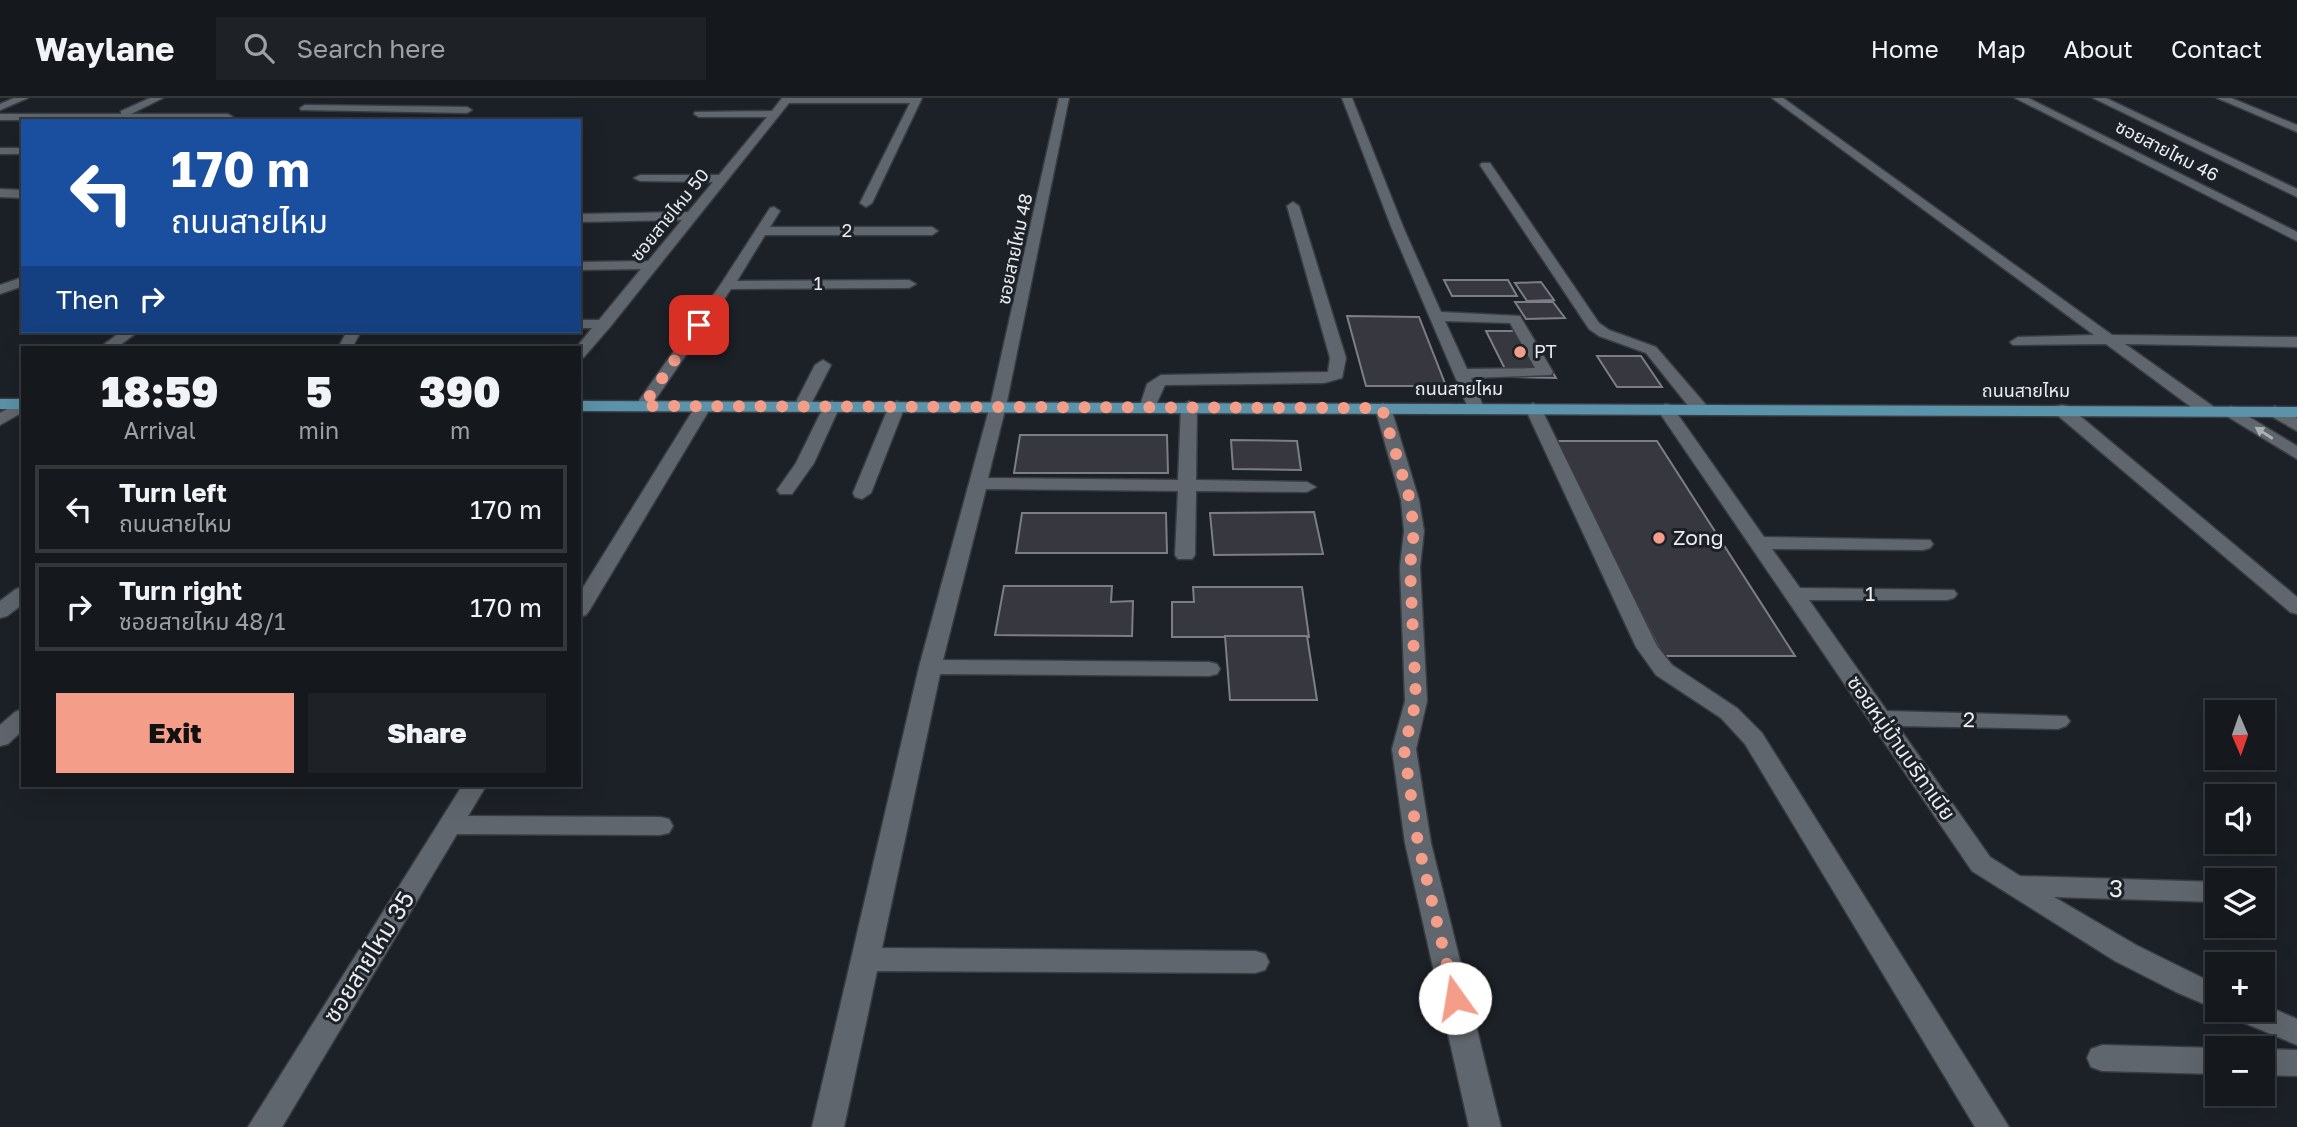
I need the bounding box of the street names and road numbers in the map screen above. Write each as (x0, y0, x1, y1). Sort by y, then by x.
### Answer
street label: ซอยสายไหม 46 (2112, 115, 2223, 186)
street label: ซอยสายไหม 50 (625, 164, 713, 265)
street label: ซอยสายไหม 48 (992, 191, 1037, 306)
street label: 2 (842, 219, 852, 241)
street label: 1 (814, 272, 823, 294)
street label: ถนนสายไหม (1415, 377, 1503, 399)
street label: ถนนสายไหม (1982, 379, 2070, 401)
street label: 1 (1865, 580, 1875, 606)
street label: ซอยหมู่บ้านบริทาเนีย (1841, 670, 1962, 826)
street label: 2 (1963, 706, 1975, 732)
street label: 3 (2109, 873, 2124, 902)
street label: ซอยสายไหม 35 (316, 885, 420, 1027)

